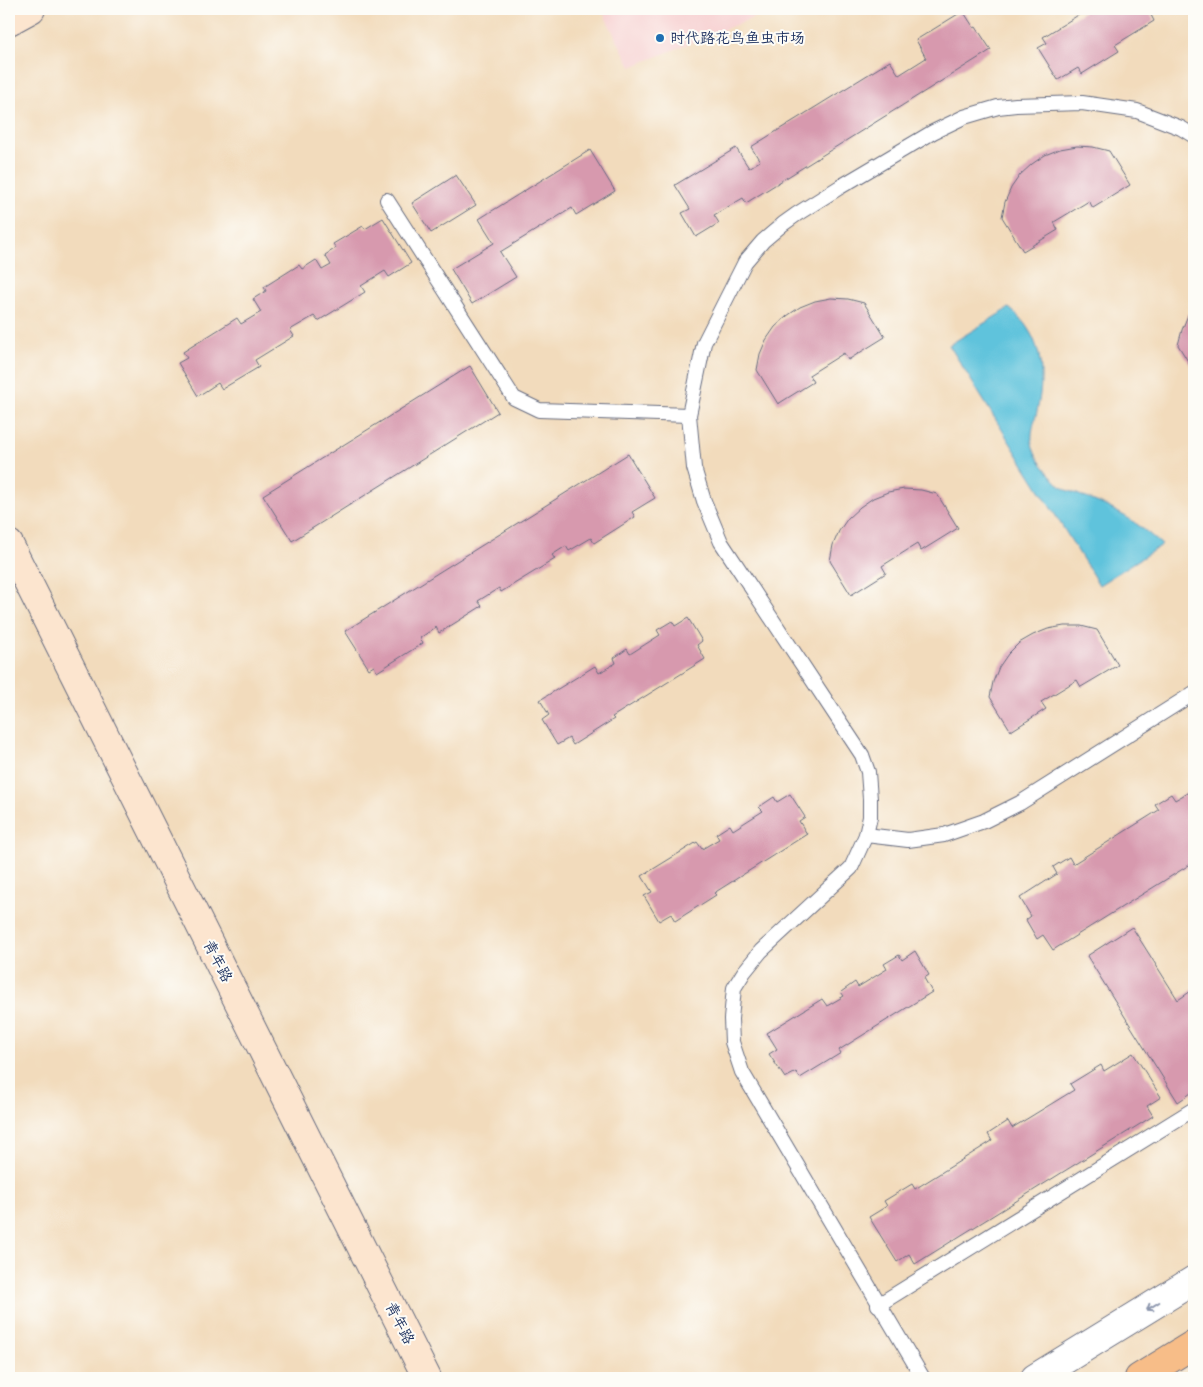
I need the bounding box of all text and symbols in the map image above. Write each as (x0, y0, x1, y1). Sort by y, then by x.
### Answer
place label: 时代路花鸟鱼虫市场 (670, 27, 805, 48)
marker: 时代路花鸟鱼虫市场 (654, 32, 666, 44)
street label: 青年路 (199, 936, 238, 986)
street label: 青年路 (381, 1298, 420, 1348)
one-way arrow (1146, 1301, 1160, 1311)

